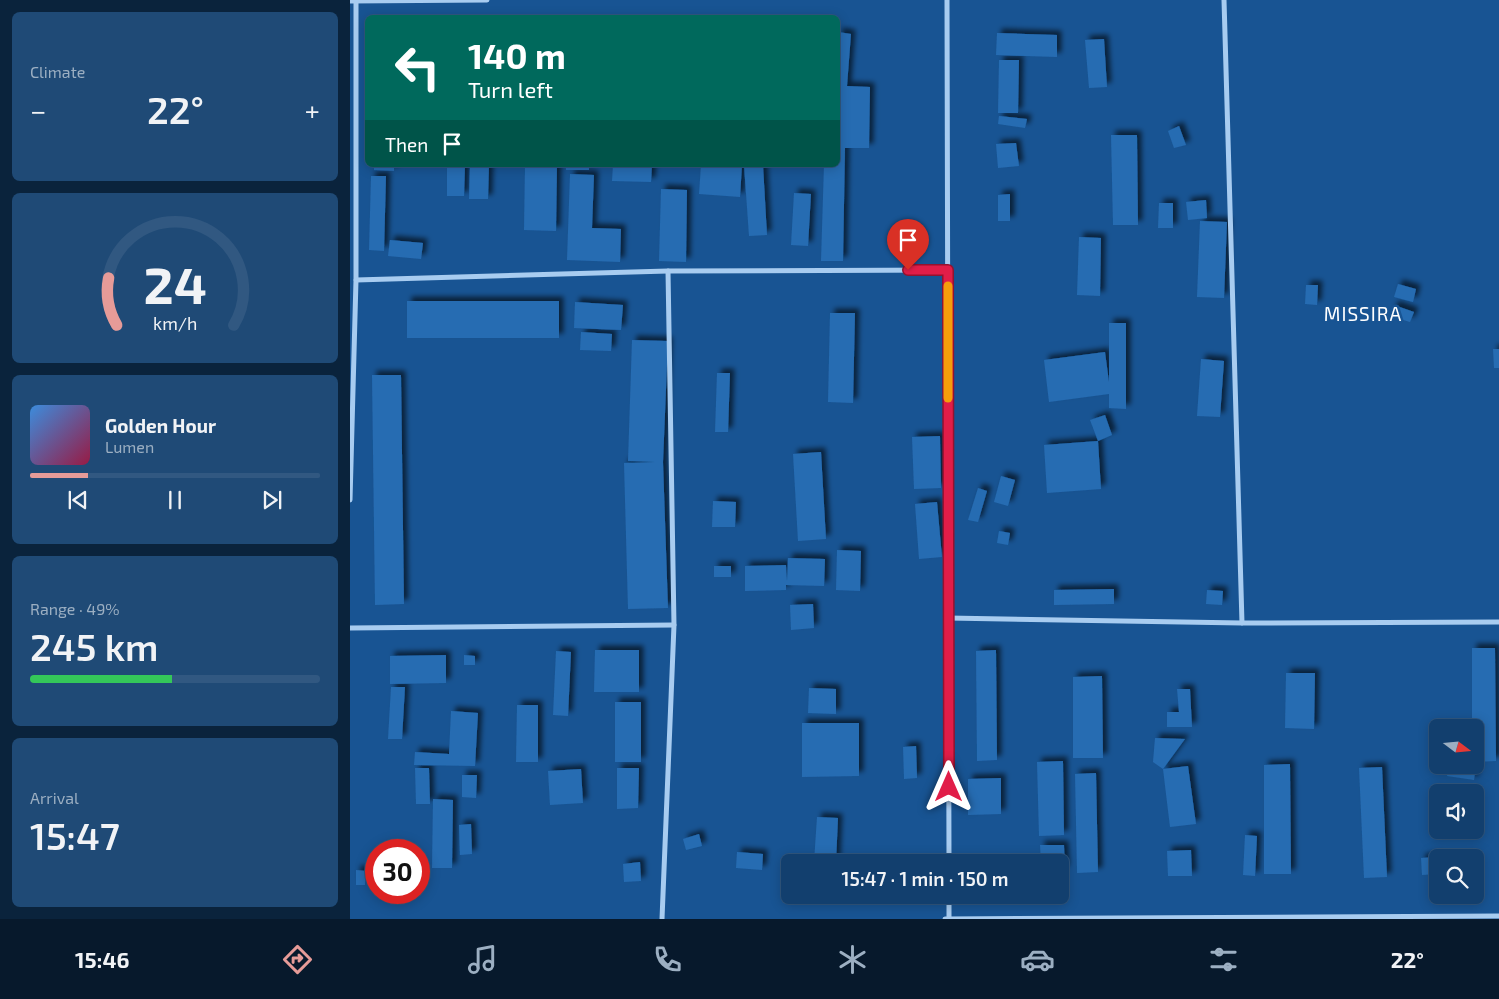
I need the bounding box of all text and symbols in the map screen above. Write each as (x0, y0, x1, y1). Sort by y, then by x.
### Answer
text: 140 m (468, 34, 566, 76)
icon: left (385, 35, 450, 100)
text: Climate (30, 62, 85, 81)
text: Turn left (468, 76, 553, 102)
text: 22° (147, 86, 204, 132)
text: − (30, 93, 46, 127)
text: + (305, 93, 320, 127)
icon: arrive (438, 130, 466, 158)
text: Then (385, 133, 428, 156)
pin (887, 219, 929, 270)
icon: arrive (894, 226, 922, 254)
text: 24 (143, 252, 207, 314)
district label: MISSIRA (1324, 302, 1402, 325)
text: km/h (153, 312, 197, 334)
text: Golden Hour (105, 414, 216, 437)
text: Lumen (105, 437, 154, 456)
icon: previous (64, 486, 92, 514)
icon: pause (161, 486, 189, 514)
icon: next (258, 486, 286, 514)
text: Range · 49% (30, 599, 120, 618)
text: 245 km (30, 623, 159, 669)
north arrow (1429, 719, 1484, 774)
map controls (1429, 719, 1484, 904)
position arrow (922, 760, 974, 812)
button: sound (1429, 784, 1484, 839)
text: Arrival (30, 788, 79, 807)
text: 15:47 (30, 812, 120, 858)
speed limit sign: 30 (365, 839, 430, 904)
button: search (1429, 849, 1484, 904)
text: 15:47 · 1 min · 150 m (842, 867, 1008, 890)
icon: directions (280, 942, 315, 977)
icon: music (465, 942, 500, 977)
icon: phone (650, 942, 685, 977)
icon: climate (835, 942, 870, 977)
icon: car (1020, 942, 1055, 977)
icon: filters (1206, 942, 1241, 977)
text: 15:46 (75, 946, 129, 972)
text: 22° (1391, 946, 1424, 972)

